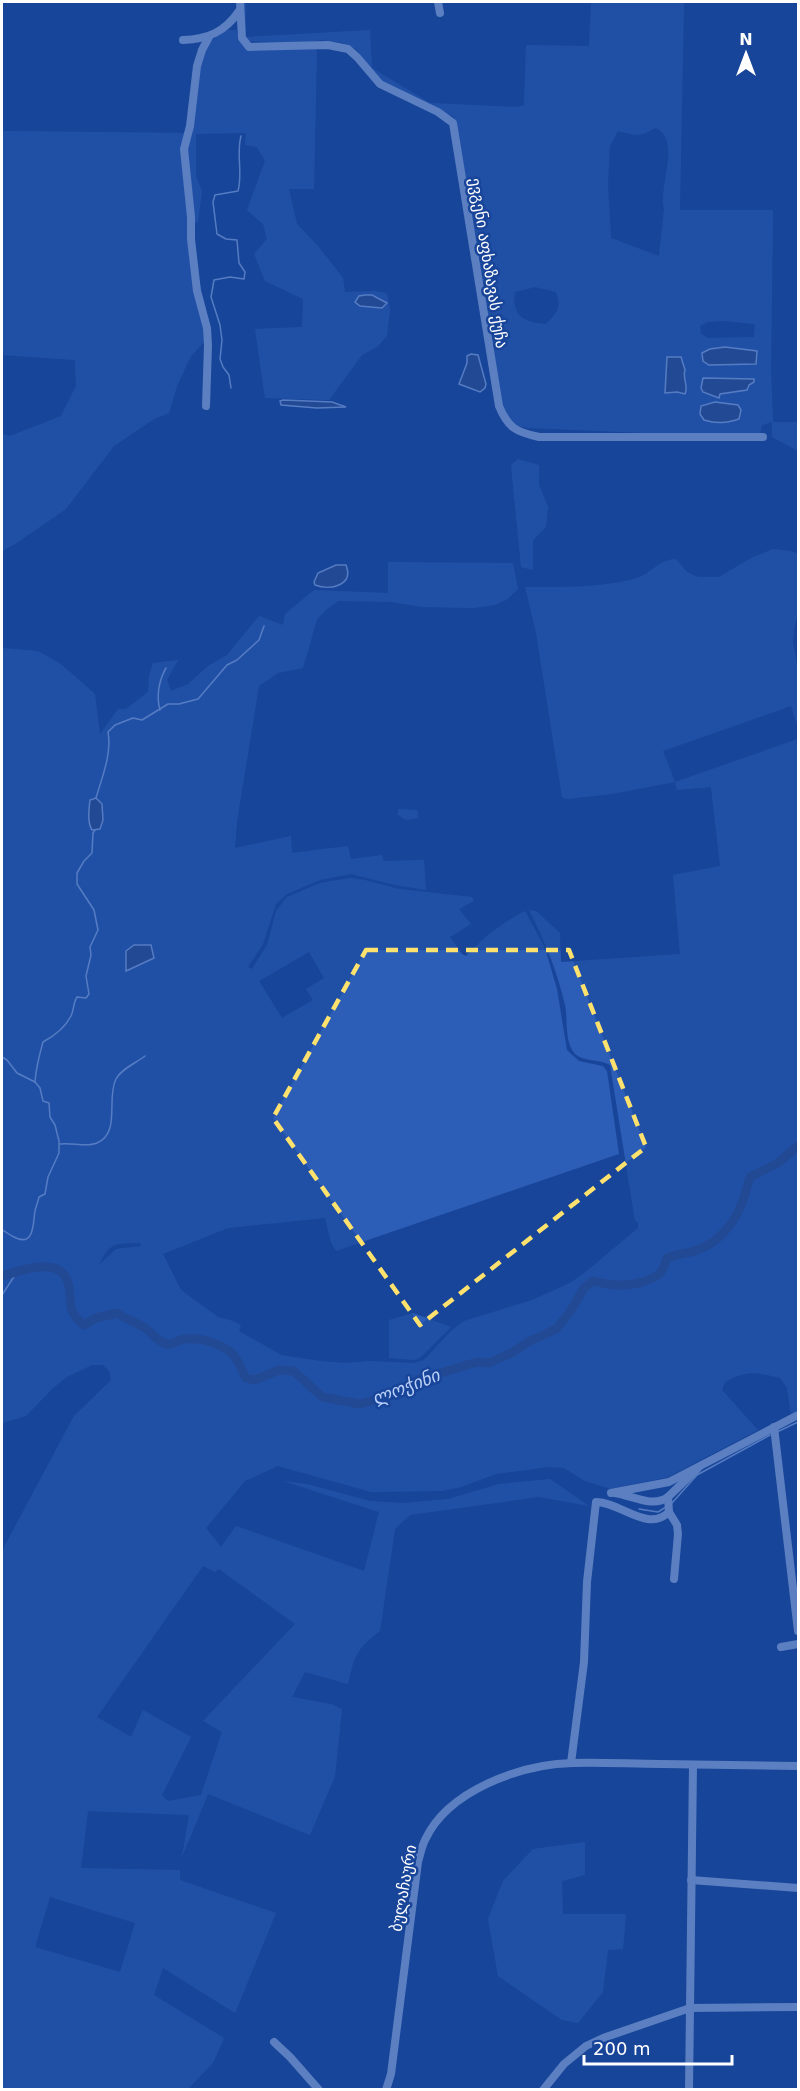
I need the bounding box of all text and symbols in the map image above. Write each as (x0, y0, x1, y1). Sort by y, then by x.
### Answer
north arrow (716, 24, 776, 84)
text: N (739, 30, 753, 49)
street label: ევგენი აფხაზავას ქუჩა (466, 177, 511, 350)
water label: ლოჭინი (369, 1363, 444, 1409)
street label: ბულაჩაური (387, 1843, 420, 1933)
scale bar (584, 2028, 732, 2066)
text: 200 m (593, 2038, 651, 2059)

